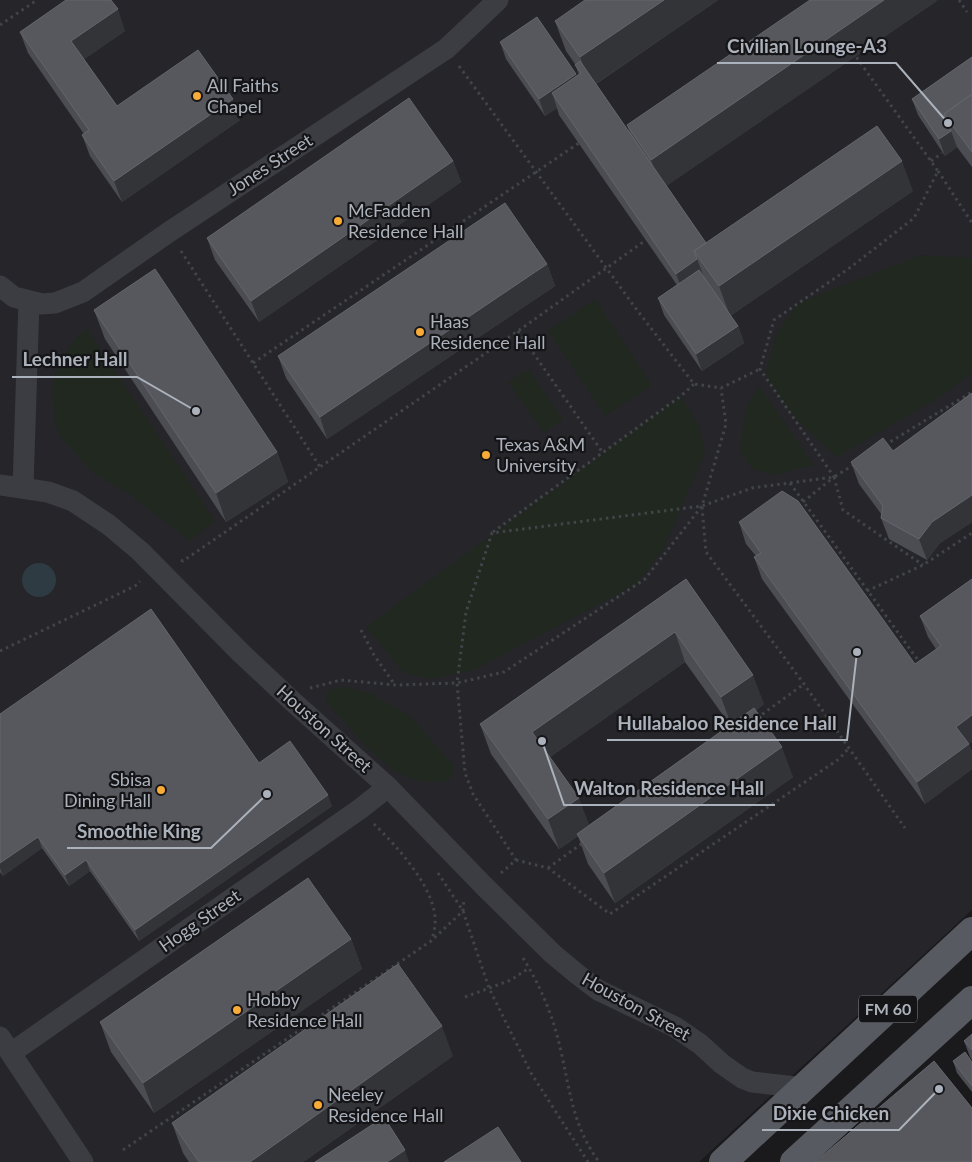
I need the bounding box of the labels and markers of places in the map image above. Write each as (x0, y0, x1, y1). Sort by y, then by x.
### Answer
callout: Civilian Lounge-A3 (717, 29, 896, 63)
place label: All Faiths Chapel (207, 74, 279, 117)
marker: All Faiths Chapel (191, 90, 203, 102)
place label: McFadden Residence Hall (348, 199, 463, 242)
marker: McFadden Residence Hall (332, 215, 344, 227)
place label: Haas Residence Hall (430, 310, 545, 353)
marker: Haas Residence Hall (414, 326, 426, 338)
callout: Lechner Hall (12, 343, 137, 377)
place label: Texas A&M University (496, 433, 585, 476)
marker: Texas A&M University (480, 449, 492, 461)
callout: Hullabaloo Residence Hall (607, 706, 847, 740)
place label: Sbisa Dining Hall (64, 768, 151, 811)
callout: Walton Residence Hall (564, 771, 775, 805)
marker: Sbisa Dining Hall (155, 784, 167, 796)
callout: Smoothie King (67, 814, 211, 848)
place label: Hobby Residence Hall (247, 988, 362, 1031)
marker: Hobby Residence Hall (231, 1004, 243, 1016)
place label: Neeley Residence Hall (328, 1083, 443, 1126)
callout: Dixie Chicken (762, 1096, 899, 1130)
marker: Neeley Residence Hall (312, 1099, 324, 1111)

